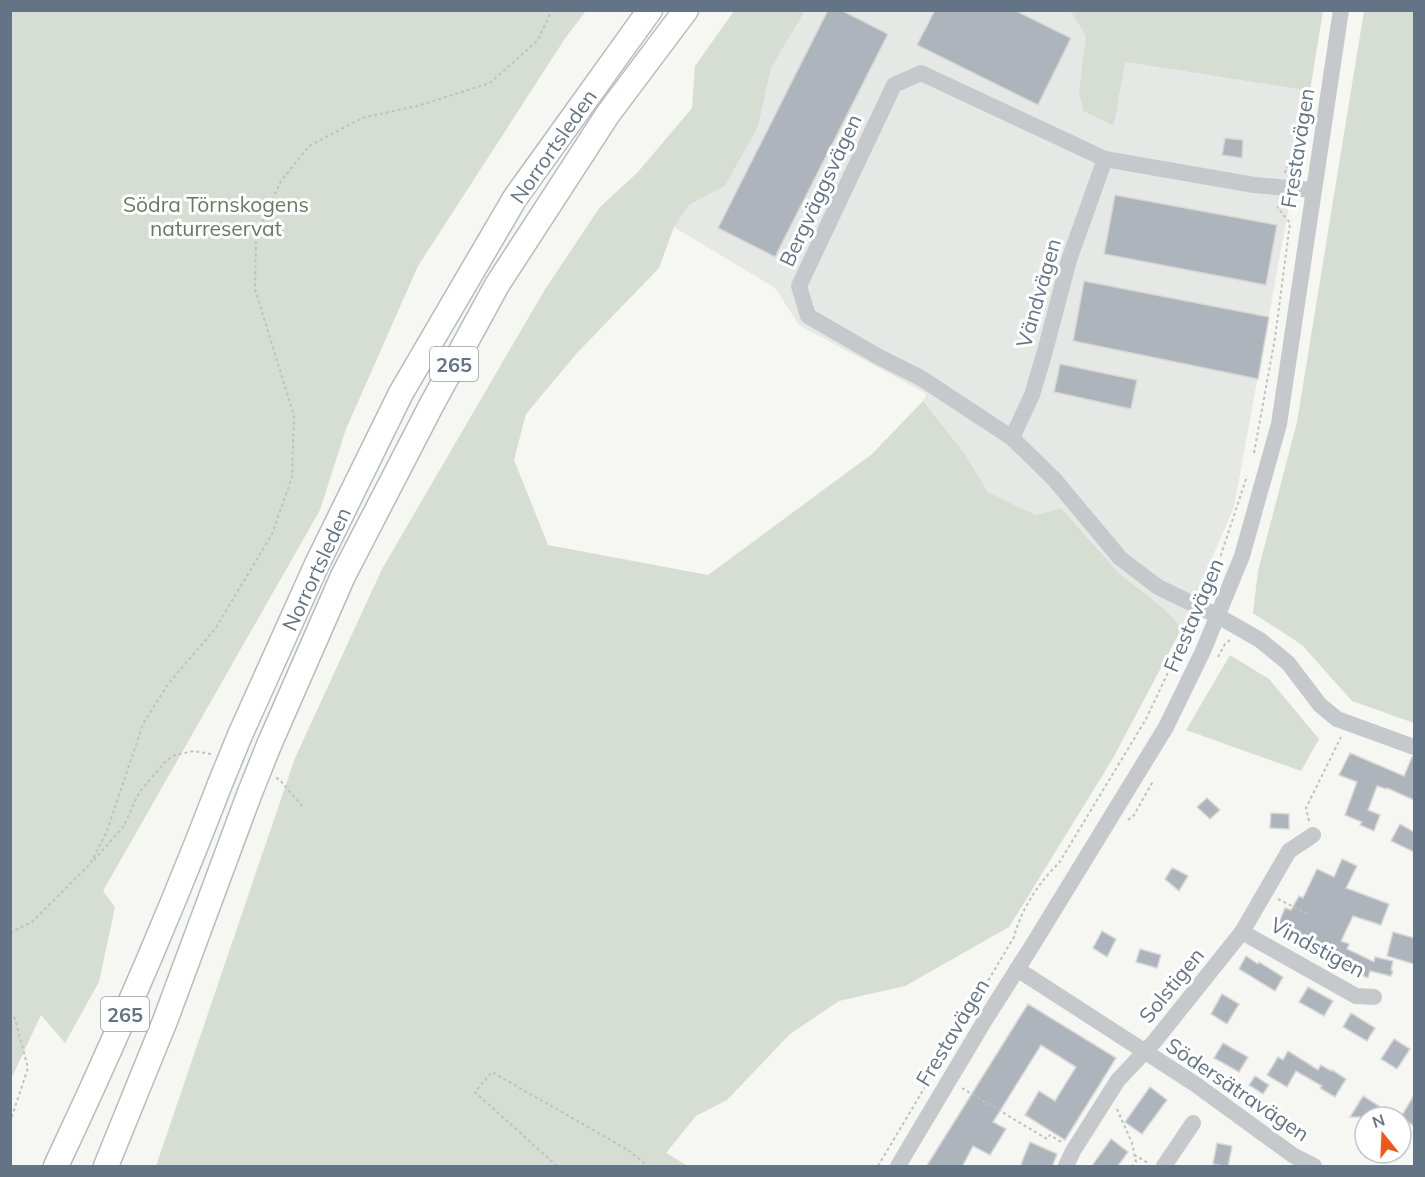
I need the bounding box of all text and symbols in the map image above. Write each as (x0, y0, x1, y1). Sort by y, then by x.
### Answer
street label: Norrortsleden (504, 84, 602, 208)
street label: Frestavägen (1275, 86, 1319, 210)
street label: Bergväggsvägen (773, 110, 867, 270)
park label: Södra Törnskogens naturreservat (123, 191, 309, 241)
street label: Vändvägen (1010, 235, 1066, 351)
road number: 265 (430, 347, 478, 381)
street label: Norrortsleden (276, 503, 356, 635)
street label: Frestavägen (1157, 554, 1229, 676)
street label: Vindstigen (1266, 911, 1370, 983)
street label: Solstigen (1133, 942, 1209, 1028)
street label: Frestavägen (910, 974, 994, 1090)
road number: 265 (101, 997, 149, 1031)
street label: Södersätravägen (1161, 1031, 1315, 1147)
north arrow (1353, 1105, 1413, 1165)
text: N (1370, 1109, 1387, 1132)

